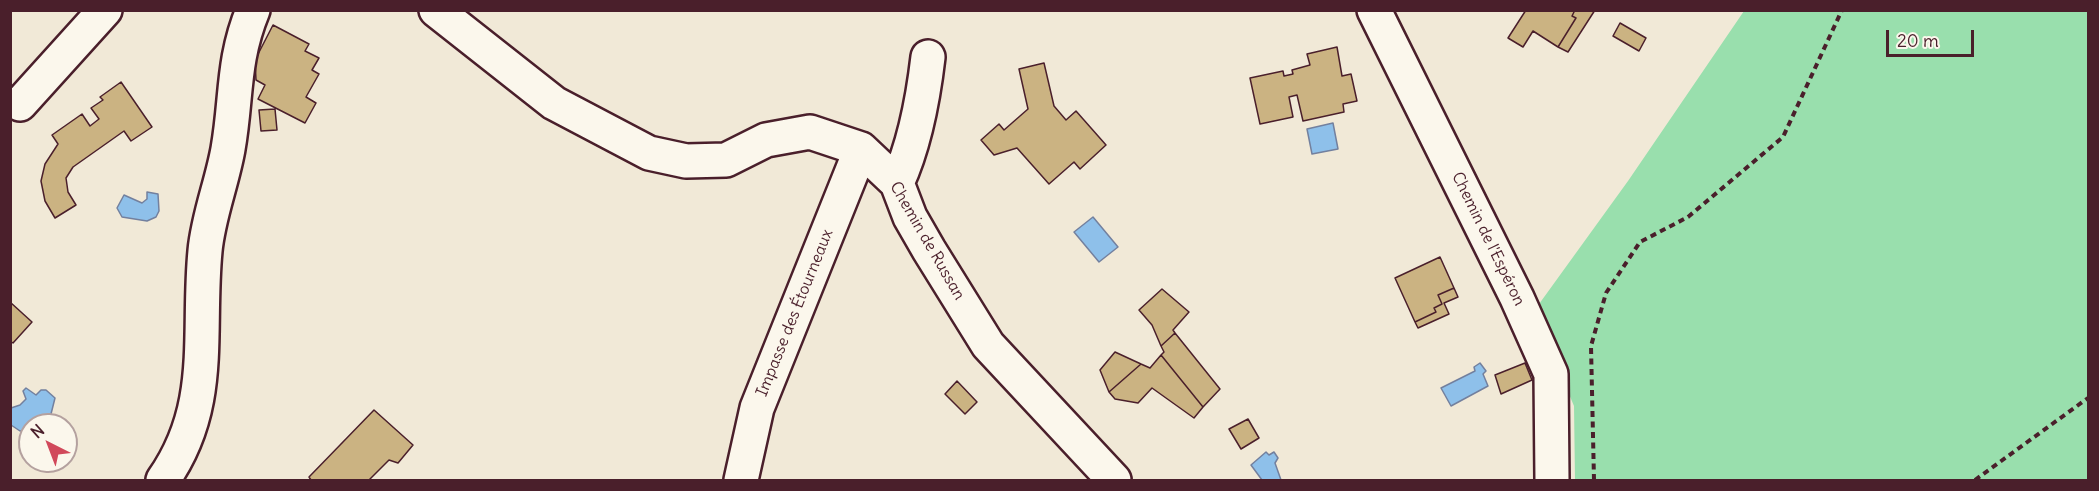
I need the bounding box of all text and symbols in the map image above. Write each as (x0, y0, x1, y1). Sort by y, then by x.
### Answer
scale bar (1889, 18, 1978, 56)
text: 20 m (1897, 29, 1939, 52)
street label: Chemin de l'Espéron (1447, 169, 1529, 309)
street label: Chemin de Russan (885, 179, 969, 303)
street label: Impasse des Étourneaux (753, 227, 837, 399)
north arrow (18, 413, 78, 473)
text: N (26, 420, 48, 442)

